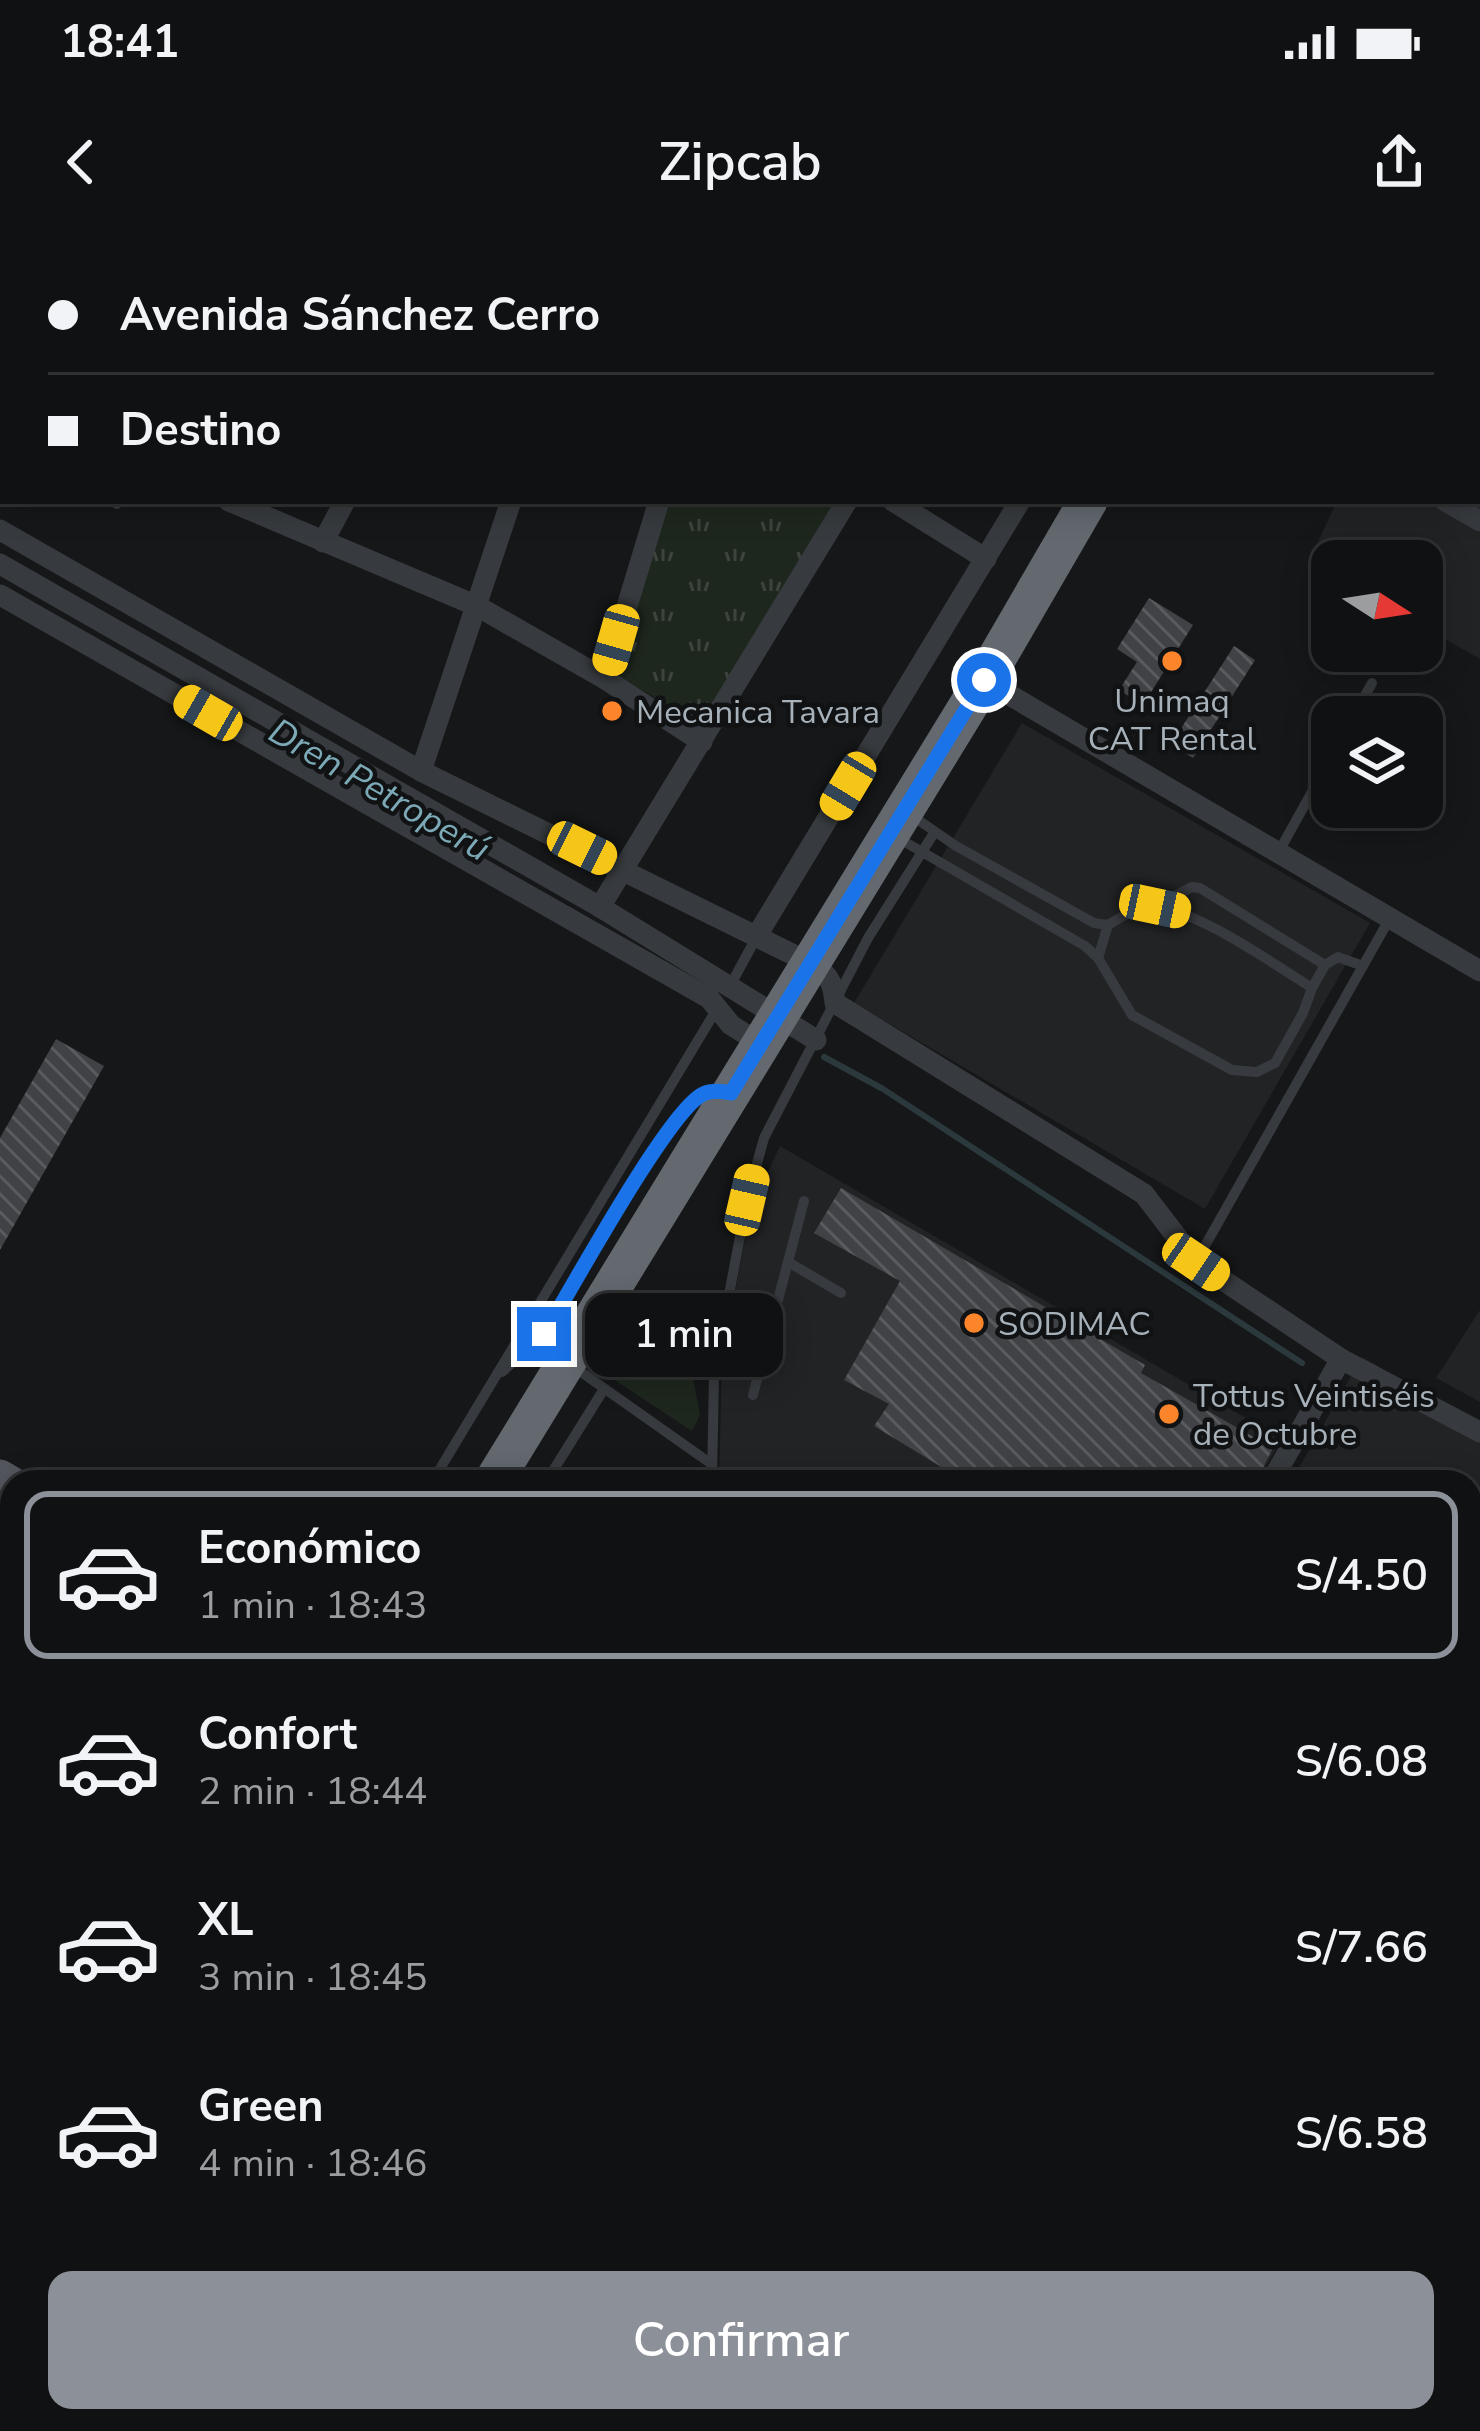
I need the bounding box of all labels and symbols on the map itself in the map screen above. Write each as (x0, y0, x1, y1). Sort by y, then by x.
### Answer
north arrow (1311, 540, 1443, 672)
car (589, 600, 643, 680)
marker: Unimaq CAT Rental (1159, 648, 1185, 674)
route start (957, 653, 1011, 707)
car (168, 679, 248, 747)
place label: Unimaq CAT Rental (1088, 679, 1256, 762)
place label: Mecanica Tavara (636, 690, 880, 735)
marker: Mecanica Tavara (599, 698, 625, 724)
water label: Dren Petroperú (260, 707, 499, 873)
car (814, 746, 882, 826)
car (542, 816, 622, 880)
car (1116, 881, 1194, 931)
car (721, 1161, 773, 1239)
car (1156, 1227, 1236, 1297)
callout: 1 min (586, 1292, 784, 1376)
place label: SODIMAC (998, 1302, 1151, 1347)
route end (517, 1307, 571, 1361)
marker: SODIMAC (961, 1310, 987, 1336)
place label: Tottus Veintiséis de Octubre (1193, 1374, 1435, 1457)
marker: Tottus Veintiséis de Octubre (1156, 1401, 1182, 1427)

